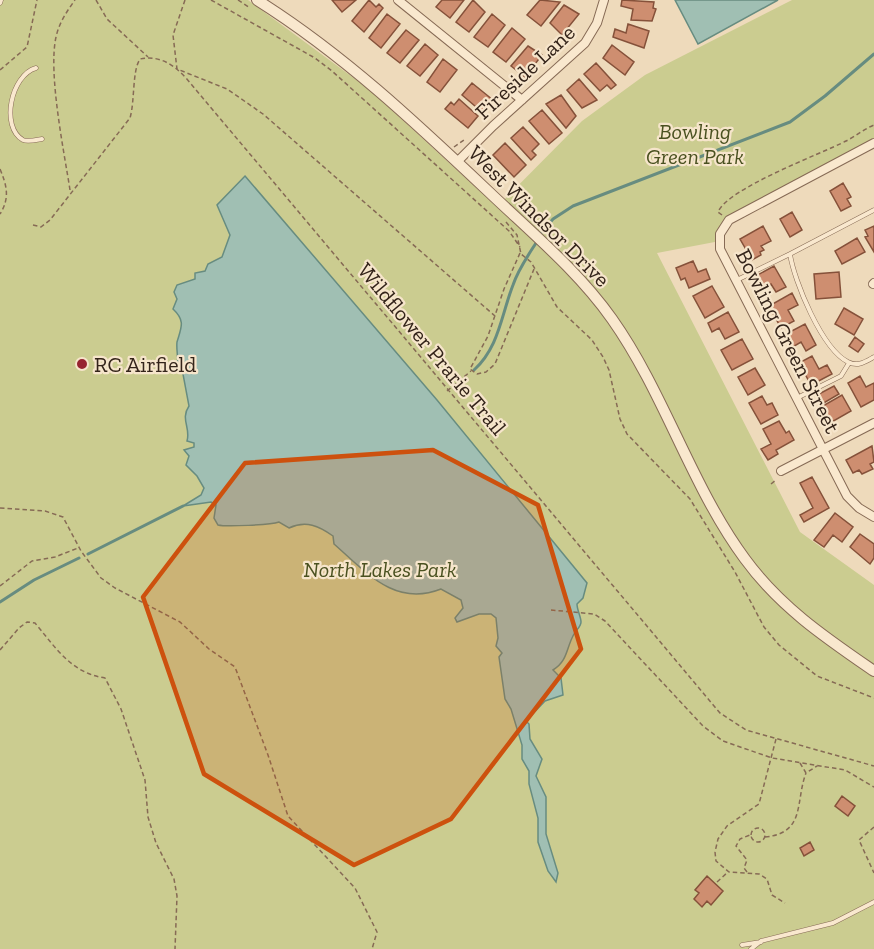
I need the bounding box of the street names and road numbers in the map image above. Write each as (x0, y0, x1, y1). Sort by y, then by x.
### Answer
street label: Fireside Lane (469, 19, 581, 125)
street label: West Windsor Drive (462, 139, 616, 293)
street label: Bowling Green Street (730, 244, 847, 438)
street label: Wildflower Prarie Trail (352, 257, 512, 441)

